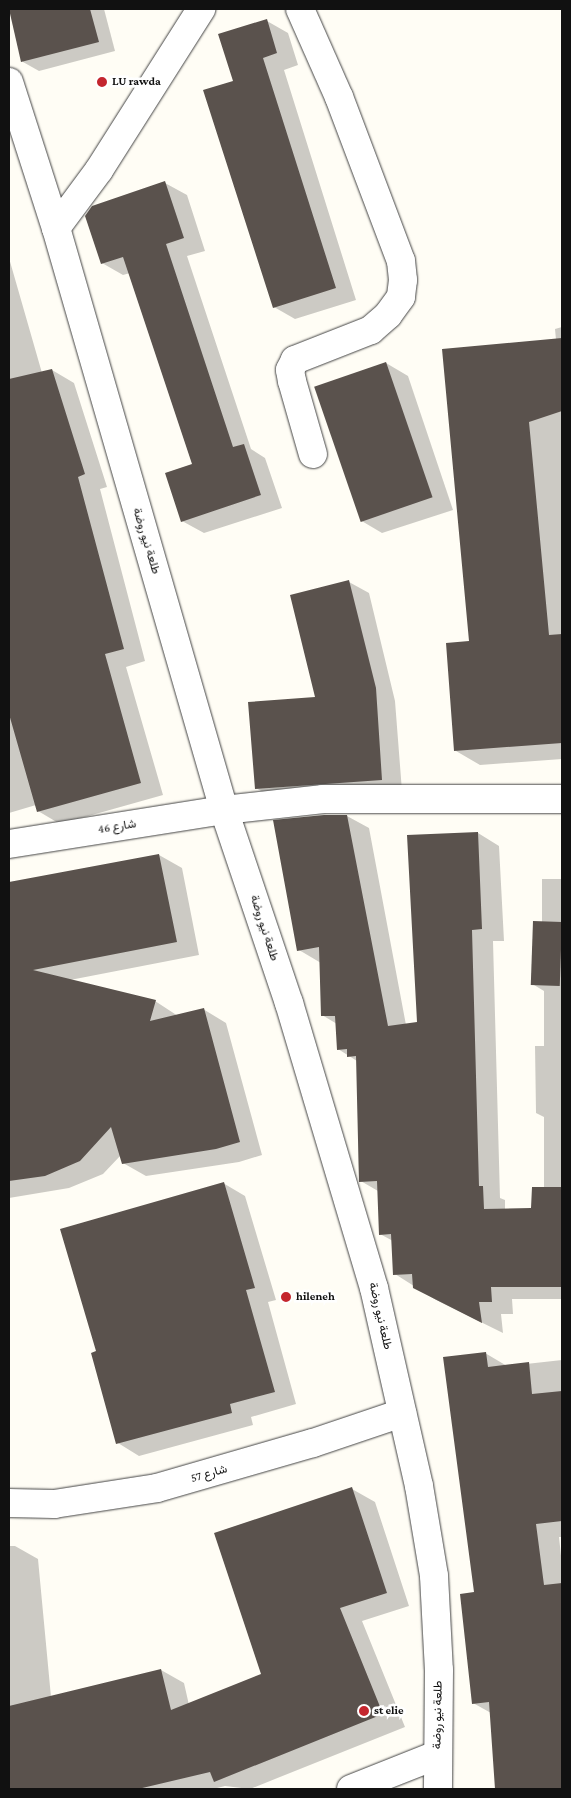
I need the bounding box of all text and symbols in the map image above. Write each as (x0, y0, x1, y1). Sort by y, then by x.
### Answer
place label: LU rawda (112, 75, 161, 89)
marker: LU rawda (96, 76, 108, 88)
street label: طلعة نيو روضة (129, 506, 163, 576)
street label: شارع 46 (97, 817, 137, 837)
street label: طلعة نيو روضة (247, 893, 281, 963)
street label: طلعة نيو روضة (365, 1281, 395, 1351)
place label: hileneh (296, 1290, 335, 1304)
marker: hileneh (280, 1291, 292, 1303)
street label: شارع 57 (189, 1462, 229, 1486)
street label: طلعة نيو روضة (430, 1681, 446, 1749)
place label: st elie (374, 1704, 404, 1718)
marker: st elie (358, 1705, 370, 1717)

